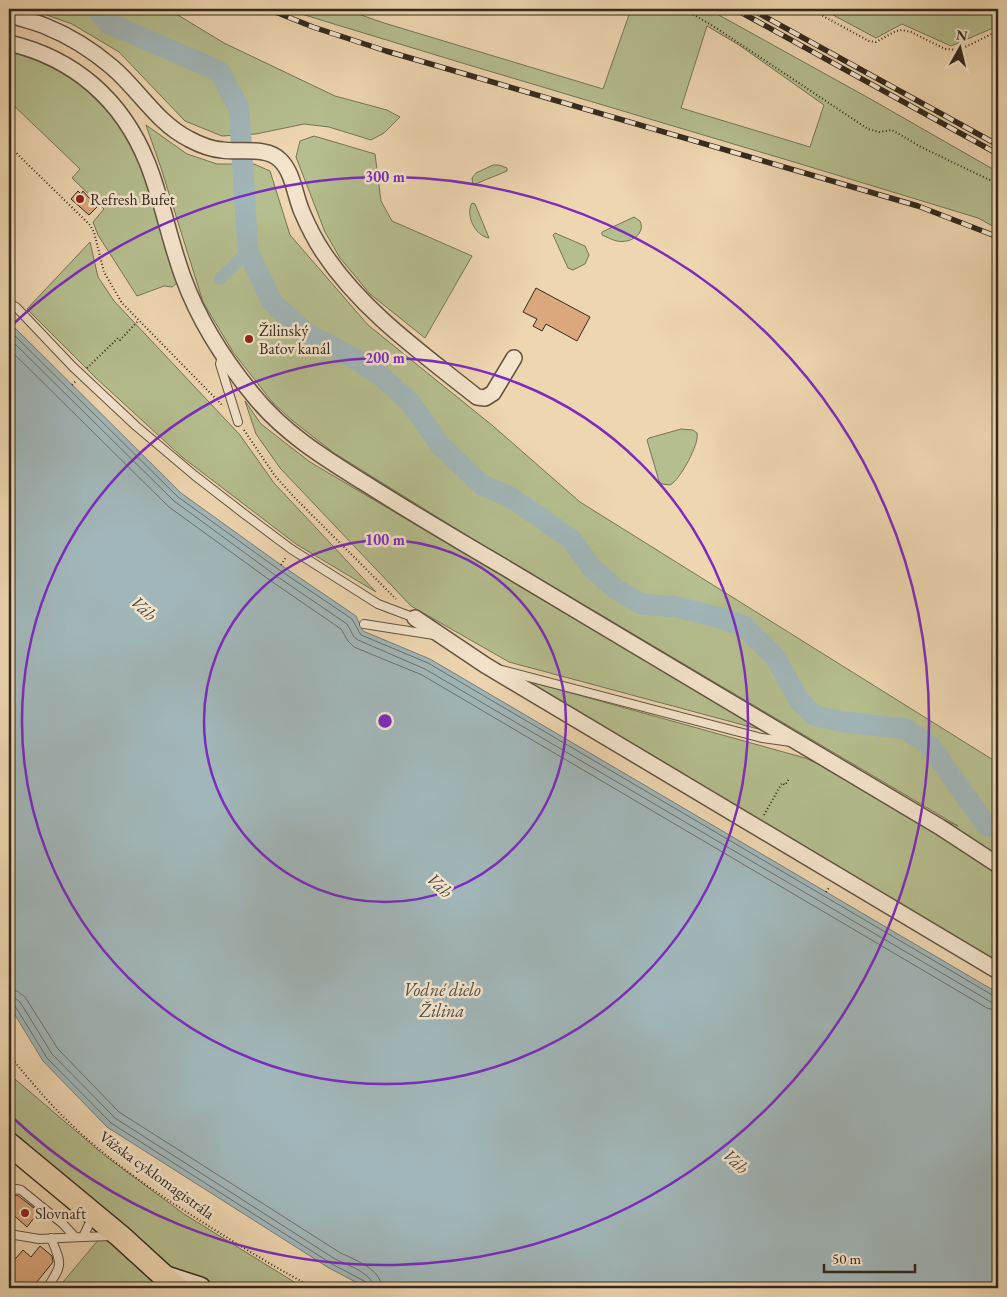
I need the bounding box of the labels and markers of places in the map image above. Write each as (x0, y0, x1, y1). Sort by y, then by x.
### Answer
place label: Refresh Bufet (90, 189, 175, 210)
marker: Refresh Bufet (74, 193, 86, 205)
place label: Žilinský Baťov kanál (259, 320, 330, 359)
marker: Žilinský Baťov kanál (243, 333, 255, 345)
centre of rings (376, 712, 394, 730)
place label: Slovnaft (35, 1203, 86, 1224)
marker: Slovnaft (19, 1207, 31, 1219)

